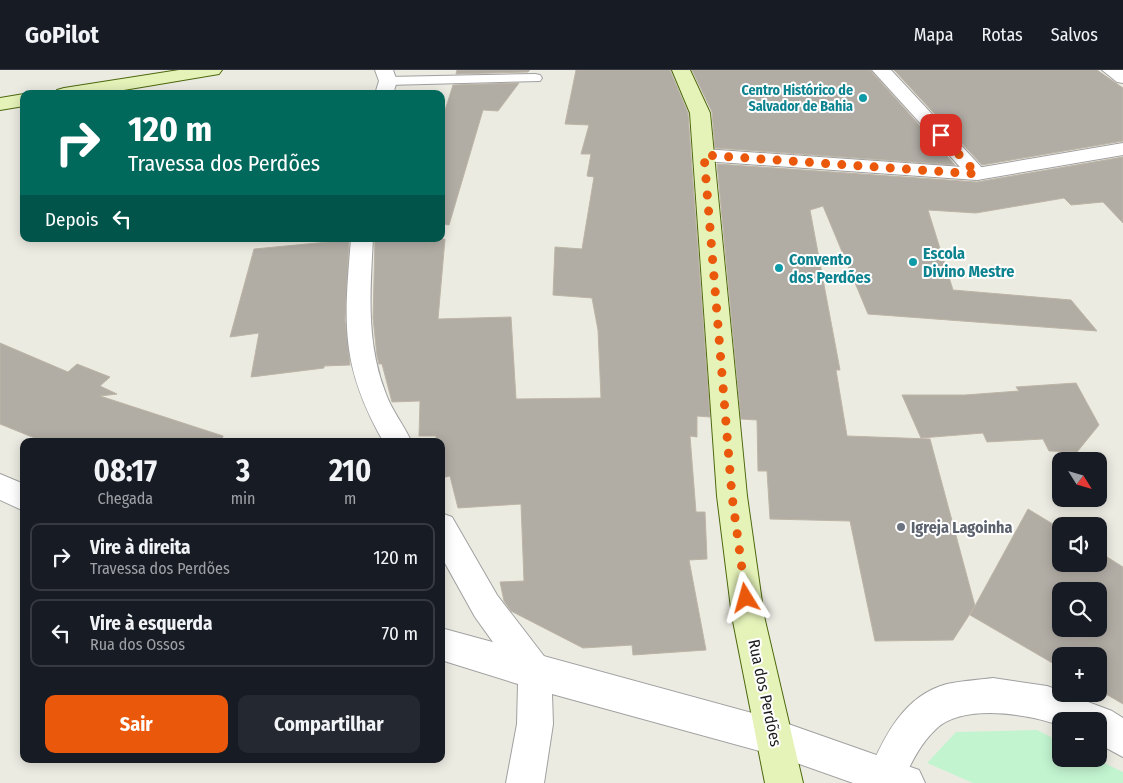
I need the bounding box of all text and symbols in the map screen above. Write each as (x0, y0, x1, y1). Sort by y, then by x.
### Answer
text: GoPilot (25, 21, 99, 49)
text: Mapa (914, 24, 954, 46)
text: Rotas (982, 24, 1023, 46)
text: Salvos (1051, 24, 1098, 46)
place label: Centro Histórico de Salvador de Bahia (741, 82, 853, 115)
marker: Centro Histórico de Salvador de Bahia (857, 92, 869, 104)
text: 120 m (128, 108, 212, 150)
icon: right (45, 110, 110, 175)
pin (920, 114, 962, 156)
icon: arrive (927, 121, 955, 149)
text: Travessa dos Perdões (128, 150, 320, 177)
icon: left (108, 205, 136, 233)
text: Depois (45, 208, 98, 231)
place label: Escola Divino Mestre (923, 244, 1014, 281)
place label: Convento dos Perdões (789, 250, 871, 287)
marker: Escola Divino Mestre (907, 256, 919, 268)
marker: Convento dos Perdões (773, 262, 785, 274)
north arrow (1052, 452, 1108, 508)
map controls (1052, 452, 1107, 767)
text: 08:17 (94, 453, 157, 489)
text: 3 (236, 453, 250, 489)
text: 210 (329, 453, 371, 489)
text: Chegada (97, 489, 153, 508)
text: min (231, 489, 255, 508)
text: m (344, 489, 356, 508)
button: sound (1052, 517, 1107, 572)
place label: Igreja Lagoinha (911, 518, 1012, 537)
marker: Igreja Lagoinha (895, 521, 907, 533)
text: Vire à direita (90, 536, 191, 559)
icon: right (47, 543, 75, 571)
text: 120 m (373, 546, 418, 569)
text: Travessa dos Perdões (90, 559, 230, 578)
position arrow (719, 571, 771, 623)
button: search (1052, 582, 1107, 637)
text: Vire à esquerda (90, 612, 212, 635)
icon: left (47, 619, 75, 647)
text: 70 m (382, 622, 418, 645)
text: Rua dos Ossos (90, 635, 185, 654)
street label: Rua dos Perdões (744, 638, 786, 748)
button: + (1052, 647, 1107, 702)
button: Sair (45, 695, 228, 753)
button: Compartilhar (238, 695, 420, 753)
button: − (1052, 712, 1107, 767)

